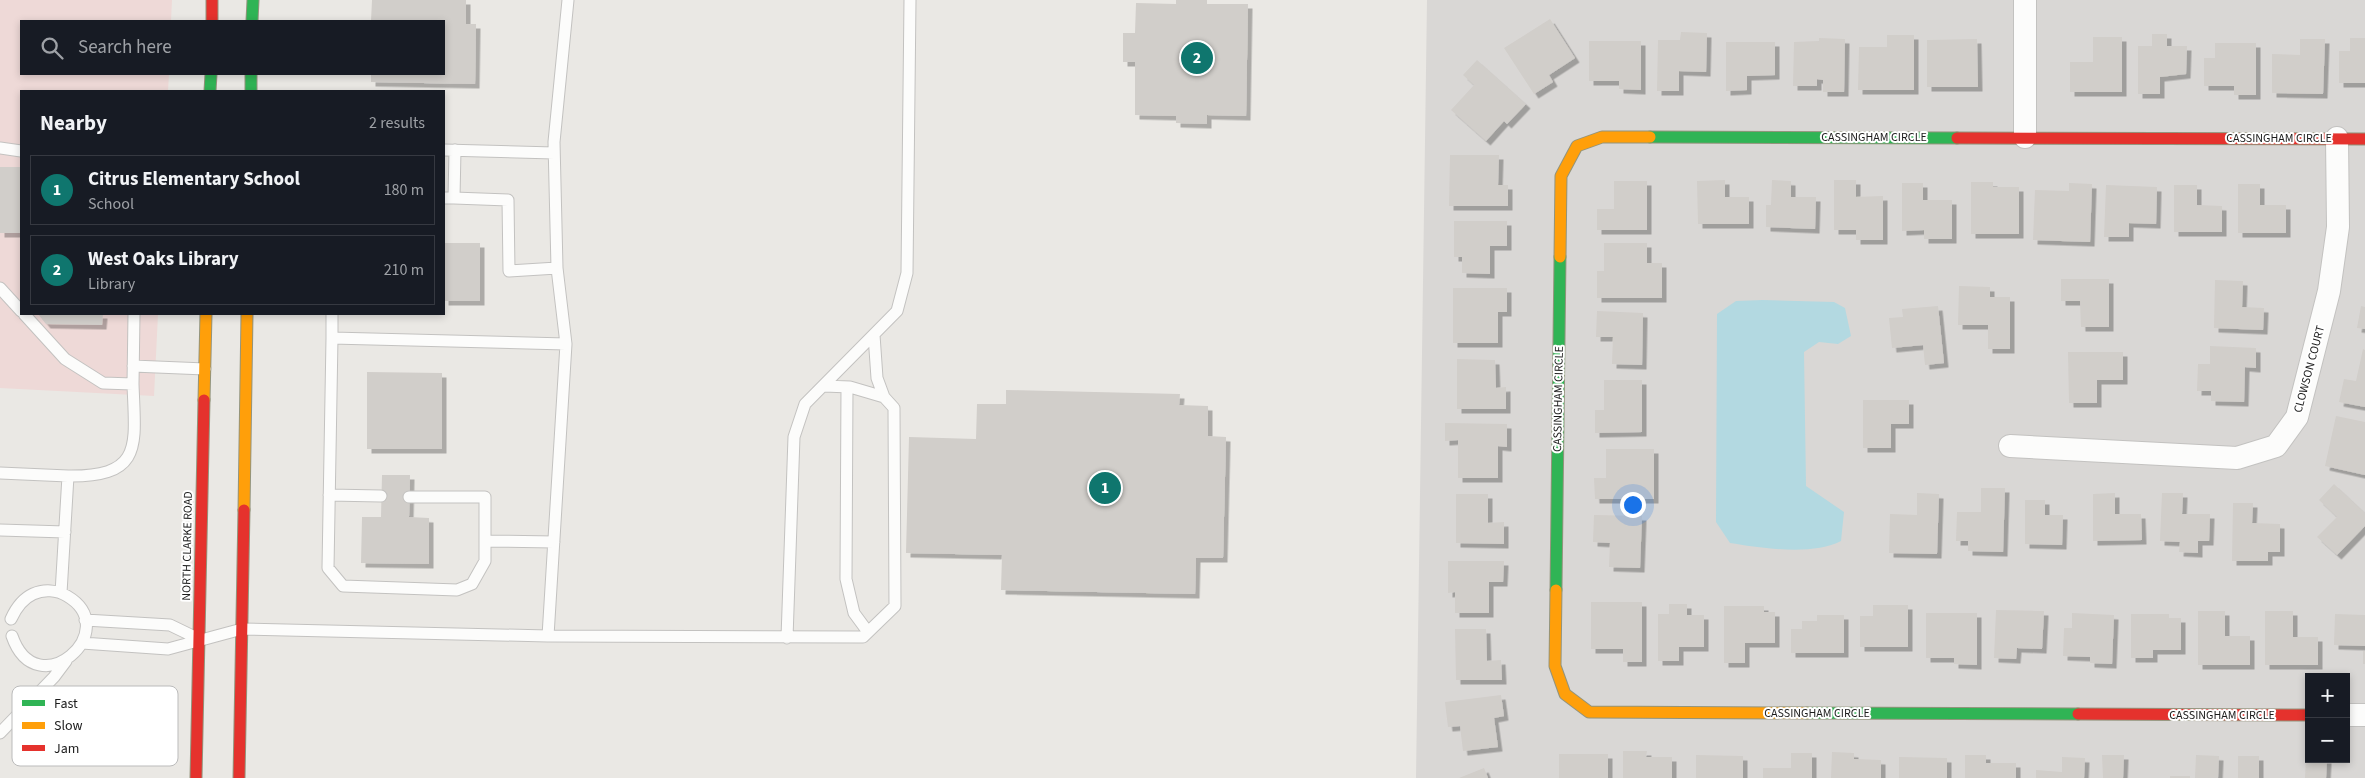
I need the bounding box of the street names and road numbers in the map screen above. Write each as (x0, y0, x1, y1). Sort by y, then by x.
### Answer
street label: CASSINGHAM CIRCLE (1821, 129, 1927, 146)
street label: CASSINGHAM CIRCLE (2226, 130, 2332, 147)
street label: CLOWSON COURT (2290, 323, 2329, 415)
street label: CASSINGHAM CIRCLE (1549, 346, 1568, 452)
street label: NORTH CLARKE ROAD (178, 491, 197, 601)
street label: CASSINGHAM CIRCLE (1764, 705, 1870, 722)
street label: CASSINGHAM CIRCLE (2169, 707, 2275, 724)

